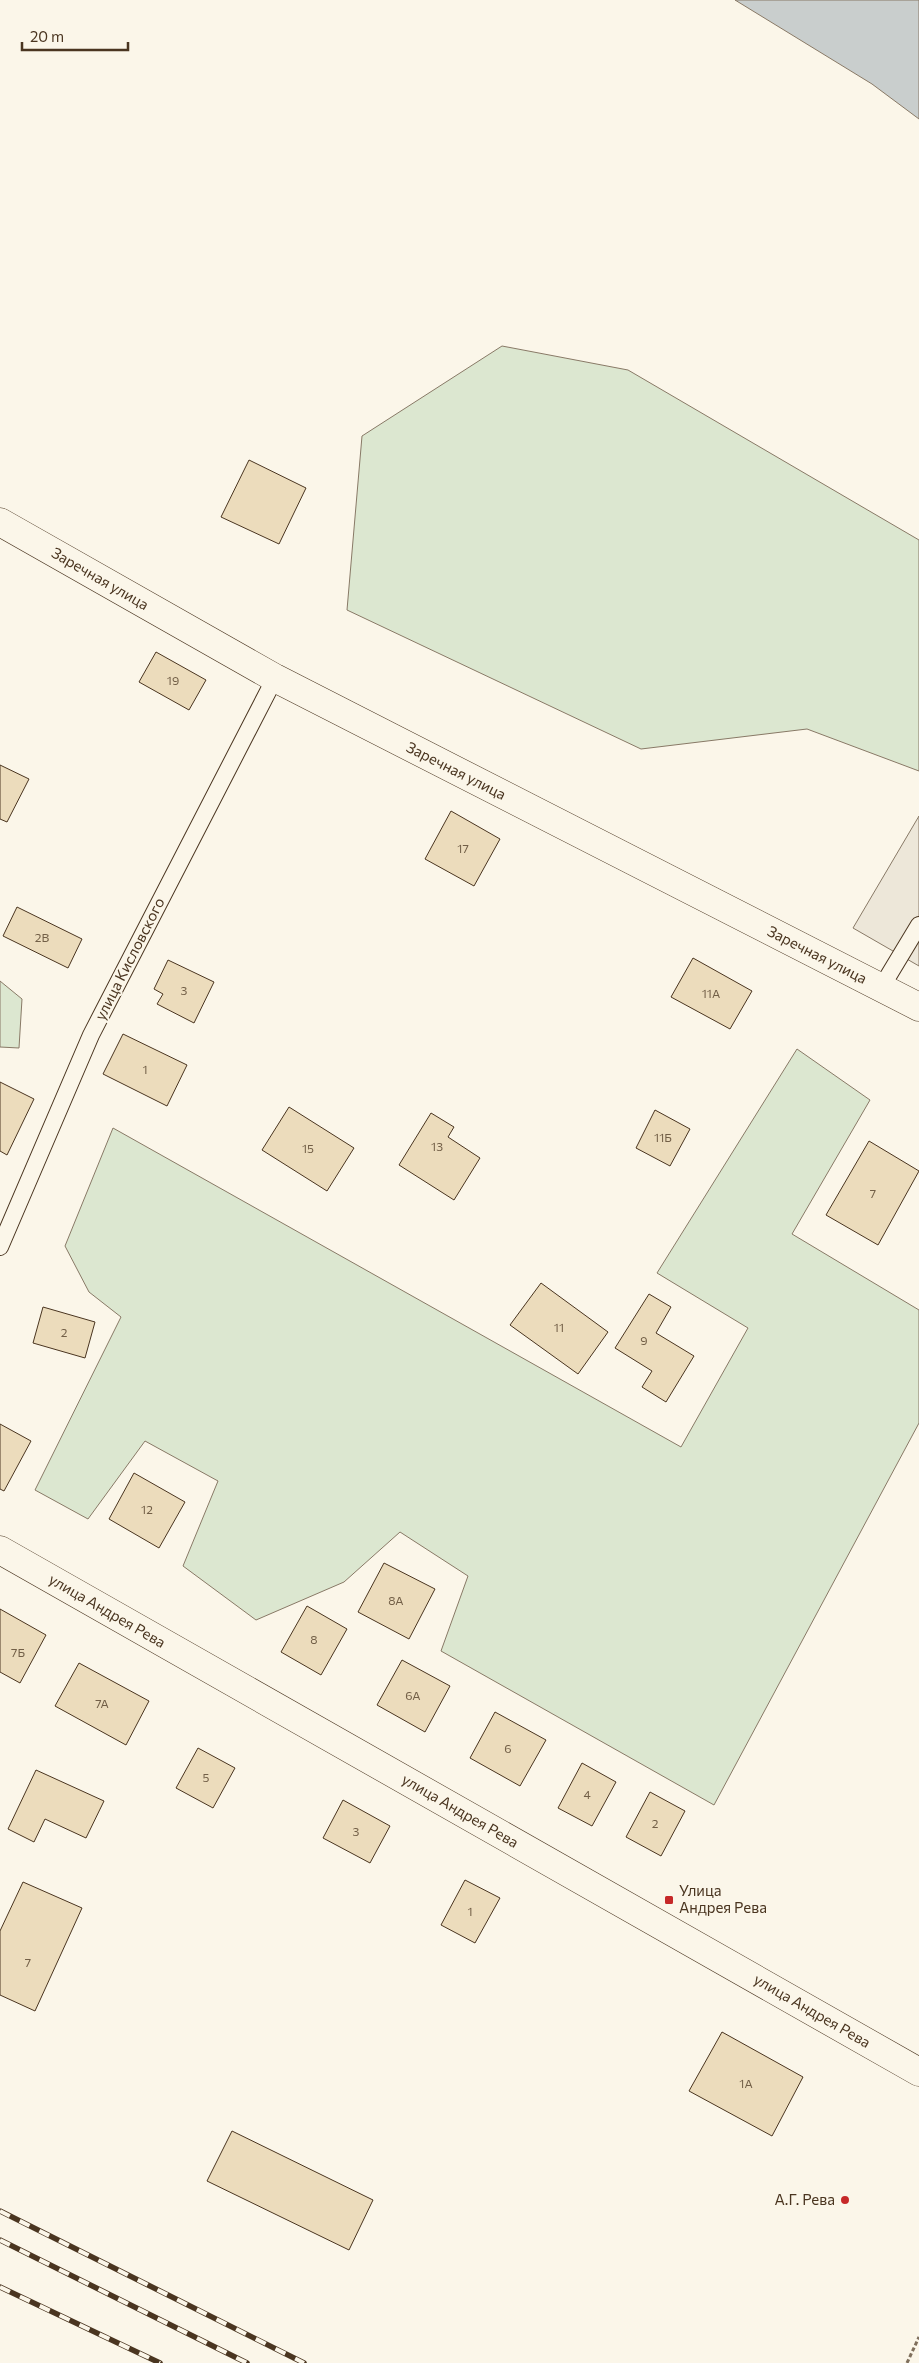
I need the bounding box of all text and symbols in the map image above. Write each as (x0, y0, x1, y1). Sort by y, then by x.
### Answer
scale bar (22, 20, 129, 52)
text: 20 m (30, 27, 64, 45)
street label: Заречная улица (49, 543, 152, 613)
house number: 19 (167, 673, 179, 687)
street label: Заречная улица (404, 737, 509, 803)
house number: 17 (457, 841, 469, 855)
street label: улица Кисловского (90, 894, 168, 1023)
street label: Заречная улица (765, 921, 870, 987)
house number: 2В (35, 930, 49, 944)
house number: 3 (181, 983, 188, 997)
house number: 11А (702, 986, 720, 1000)
house number: 1 (142, 1062, 148, 1076)
house number: 11Б (654, 1130, 672, 1144)
house number: 13 (431, 1139, 443, 1153)
house number: 15 (302, 1141, 314, 1155)
house number: 7 (870, 1186, 876, 1200)
house number: 11 (554, 1320, 564, 1334)
house number: 2 (61, 1325, 68, 1339)
house number: 9 (640, 1333, 648, 1347)
house number: 12 (141, 1502, 153, 1516)
street label: улица Андрея Рева (46, 1569, 169, 1651)
house number: 8А (388, 1593, 404, 1607)
house number: 8 (310, 1632, 318, 1646)
house number: 7Б (11, 1645, 25, 1659)
house number: 6А (405, 1688, 421, 1702)
house number: 7А (95, 1696, 109, 1710)
house number: 6 (504, 1741, 512, 1755)
street label: улица Андрея Рева (399, 1769, 522, 1851)
house number: 5 (203, 1770, 210, 1784)
house number: 4 (583, 1787, 591, 1801)
house number: 2 (652, 1816, 659, 1830)
house number: 3 (353, 1824, 360, 1838)
place label: Улица Андрея Рева (679, 1881, 767, 1916)
marker: Улица Андрея Рева (663, 1894, 675, 1906)
house number: 1 (467, 1904, 473, 1918)
house number: 7 (25, 1955, 31, 1969)
street label: улица Андрея Рева (751, 1969, 874, 2051)
house number: 1А (739, 2076, 753, 2090)
place label: А.Г. Рева (775, 2190, 835, 2208)
marker: А.Г. Рева (839, 2194, 851, 2206)

